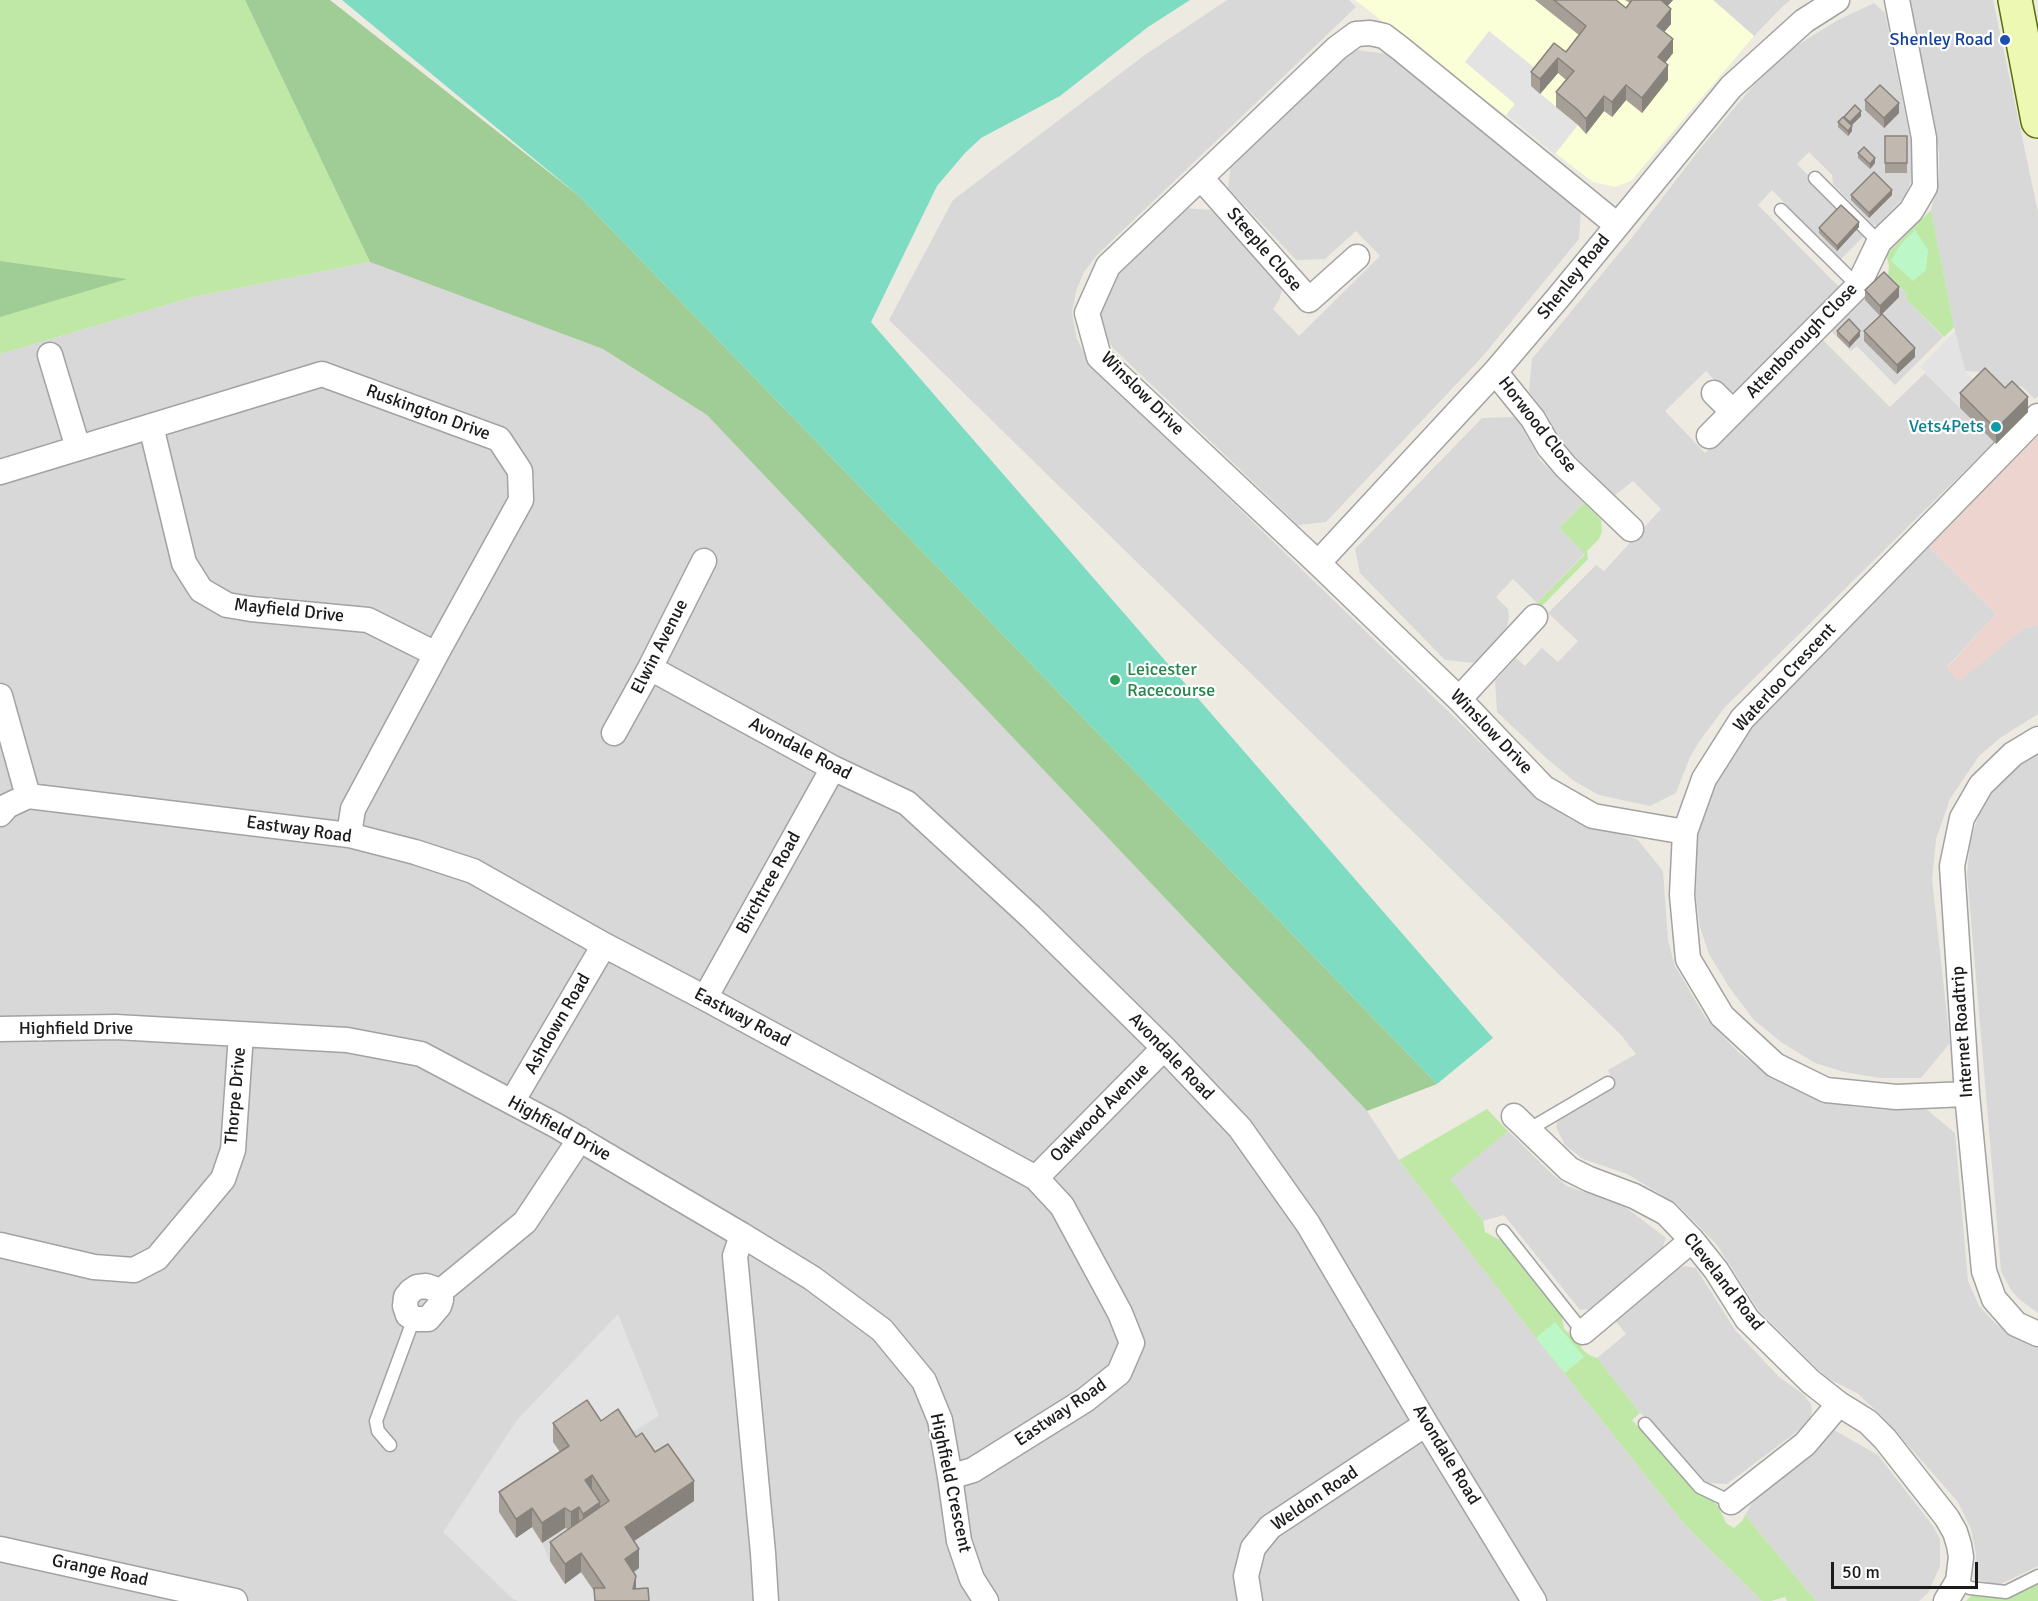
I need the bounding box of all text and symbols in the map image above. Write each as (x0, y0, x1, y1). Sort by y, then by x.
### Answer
place label: Shenley Road (1890, 29, 1993, 51)
marker: Shenley Road (1998, 33, 2012, 47)
street label: Steeple Close (1222, 204, 1306, 296)
street label: Shenley Road (1533, 230, 1615, 324)
street label: Attenborough Close (1742, 279, 1862, 403)
street label: Winslow Drive (1096, 348, 1188, 440)
street label: Horwood Close (1493, 373, 1581, 477)
street label: Ruskington Drive (363, 380, 493, 446)
place label: Vets4Pets (1909, 416, 1984, 438)
marker: Vets4Pets (1989, 420, 2003, 434)
street label: Mayfield Drive (233, 594, 345, 628)
street label: Elwin Avenue (627, 596, 693, 698)
street label: Waterloo Crescent (1729, 619, 1841, 737)
place label: Leicester Racecourse (1127, 659, 1215, 702)
marker: Leicester Racecourse (1108, 673, 1122, 687)
street label: Winslow Drive (1445, 685, 1537, 779)
street label: Avondale Road (745, 713, 855, 785)
street label: Eastway Road (245, 812, 353, 848)
street label: Birchtree Road (732, 828, 806, 938)
street label: Internet Roadtrip (1948, 965, 1978, 1099)
street label: Ashdown Road (520, 970, 596, 1078)
street label: Eastway Road (690, 984, 794, 1052)
street label: Avondale Road (1124, 1009, 1218, 1105)
street label: Highfield Drive (19, 1018, 133, 1040)
street label: Thorpe Drive (221, 1047, 251, 1145)
street label: Oakwood Avenue (1046, 1059, 1154, 1167)
street label: Highfield Drive (504, 1092, 614, 1166)
street label: Cleveland Road (1678, 1229, 1768, 1335)
street label: Eastway Road (1011, 1374, 1111, 1452)
street label: Avondale Road (1408, 1401, 1484, 1509)
street label: Highfield Crescent (925, 1411, 975, 1555)
street label: Weldon Road (1268, 1462, 1362, 1536)
street label: Grange Road (50, 1550, 150, 1592)
scale bar (1834, 1550, 1981, 1588)
text: 50 m (1842, 1561, 1880, 1583)

